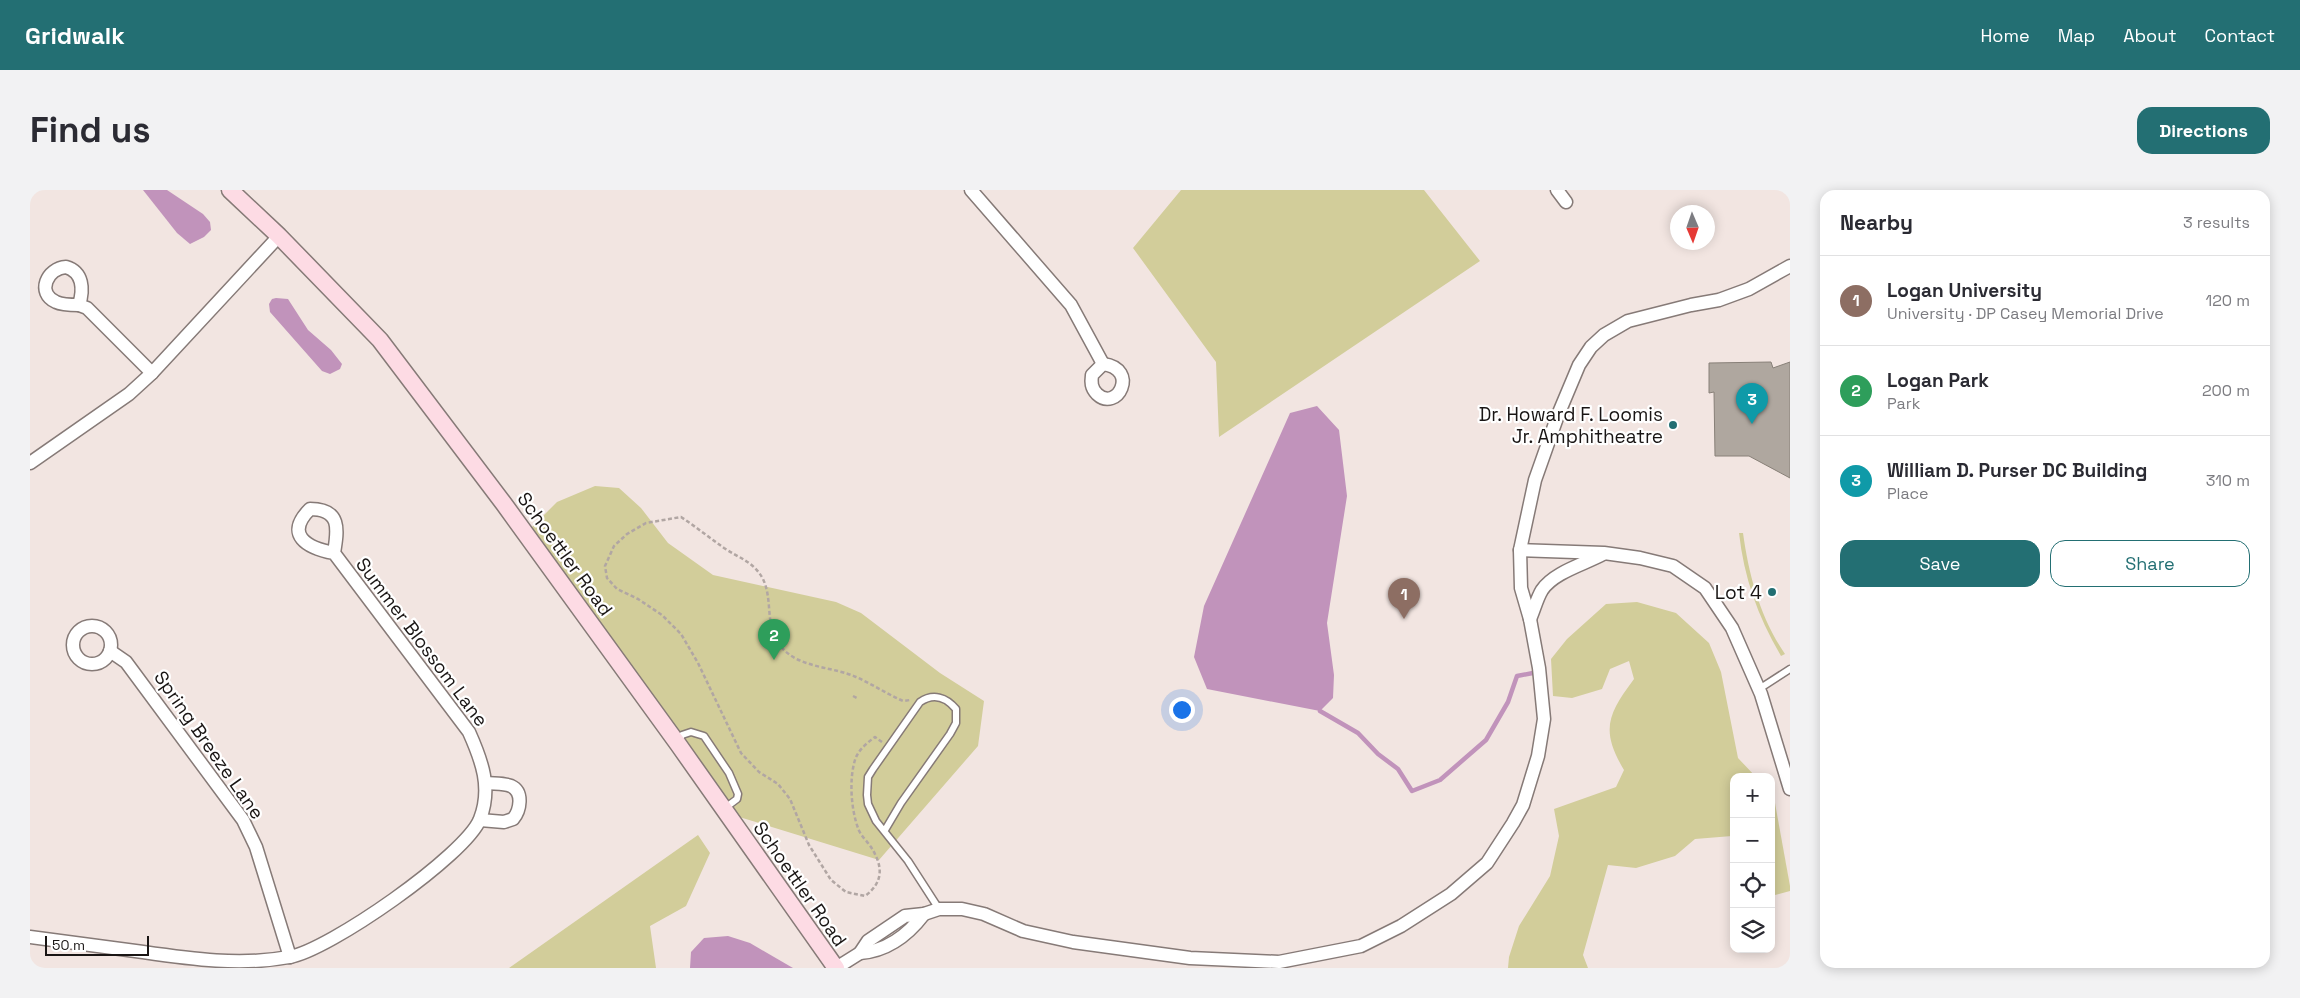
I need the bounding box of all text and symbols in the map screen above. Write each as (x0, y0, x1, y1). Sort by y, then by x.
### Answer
text: Gridwalk (25, 20, 125, 51)
text: Home (1981, 24, 2030, 47)
text: Map (2058, 24, 2095, 47)
text: About (2123, 24, 2177, 47)
text: Contact (2205, 24, 2275, 47)
button: Directions (2137, 107, 2270, 154)
text: Find us (30, 108, 151, 152)
north arrow (1670, 205, 1715, 250)
text: Nearby (1840, 209, 1913, 236)
text: 3 results (2183, 212, 2250, 233)
text: Logan University (1887, 278, 2042, 303)
text: 1 (1852, 290, 1860, 311)
text: 120 m (2206, 290, 2250, 311)
text: University · DP Casey Memorial Drive (1887, 303, 2164, 324)
text: Logan Park (1887, 368, 1989, 393)
text: 2 (1851, 380, 1861, 401)
text: 200 m (2202, 380, 2250, 401)
pin: 3 (1736, 383, 1768, 424)
text: Park (1887, 393, 1920, 414)
place label: Dr. Howard F. Loomis Jr. Amphitheatre (1479, 402, 1663, 449)
marker: Dr. Howard F. Loomis Jr. Amphitheatre (1667, 419, 1679, 431)
text: William D. Purser DC Building (1887, 458, 2147, 483)
text: 3 (1851, 470, 1861, 491)
text: 310 m (2206, 470, 2250, 491)
text: Place (1887, 483, 1929, 504)
street label: Schoettler Road (512, 487, 618, 621)
button: Save (1840, 540, 2040, 587)
button: Share (2050, 540, 2250, 587)
street label: Summer Blossom Lane (350, 552, 494, 732)
pin: 1 (1388, 578, 1420, 619)
place label: Lot 4 (1715, 580, 1762, 605)
marker: Lot 4 (1766, 586, 1778, 598)
pin: 2 (758, 619, 790, 660)
street label: Spring Breeze Lane (148, 666, 270, 824)
your location (1169, 697, 1195, 723)
map controls (1730, 773, 1775, 953)
button: + (1730, 773, 1775, 818)
street label: Schoettler Road (748, 817, 852, 951)
button: − (1730, 818, 1775, 863)
button: locate (1730, 863, 1775, 908)
button: layers (1730, 908, 1775, 953)
scale bar (45, 933, 149, 956)
text: 50 m (52, 936, 85, 954)

